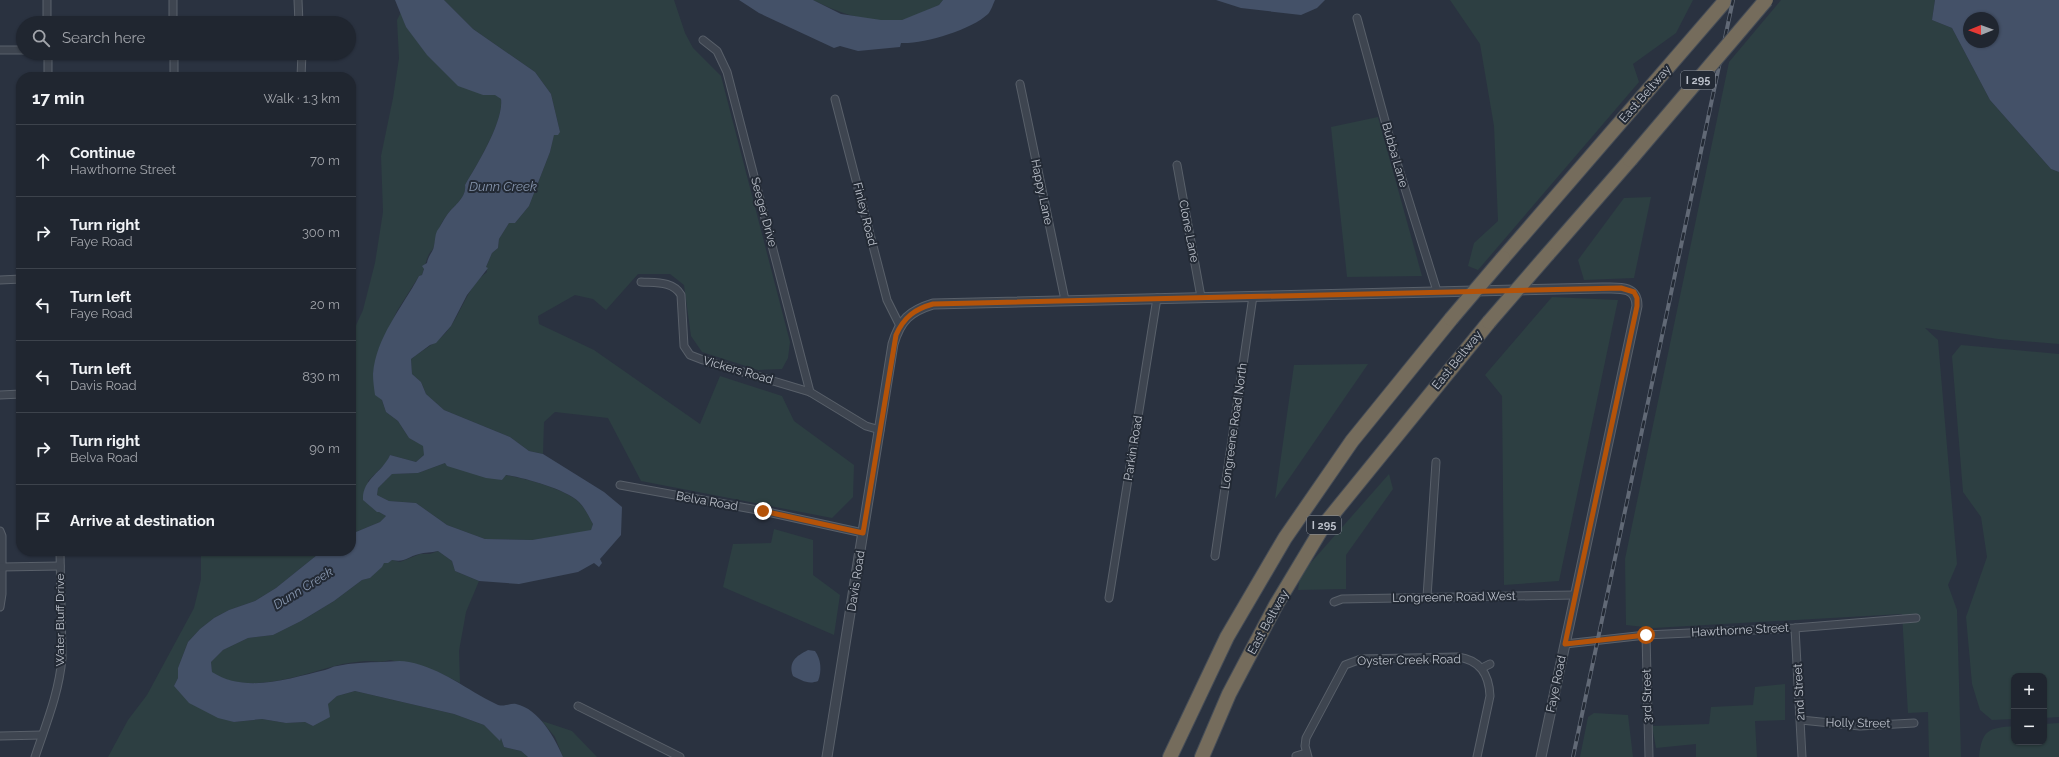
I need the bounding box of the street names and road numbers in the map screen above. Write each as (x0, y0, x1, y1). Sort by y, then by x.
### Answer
street label: East Beltway (1616, 62, 1674, 126)
road number: I 295 (1681, 71, 1715, 89)
street label: Bubba Lane (1379, 121, 1411, 189)
street label: Happy Lane (1028, 158, 1056, 226)
street label: Seeger Drive (748, 176, 780, 248)
street label: Finley Road (850, 181, 880, 247)
street label: Clone Lane (1176, 199, 1202, 263)
street label: East Beltway (1429, 327, 1485, 392)
street label: Vickers Road (701, 353, 775, 387)
street label: Longreene Road North (1218, 362, 1250, 490)
street label: Parkin Road (1121, 414, 1145, 482)
street label: Belva Road (675, 489, 739, 513)
road number: I 295 (1307, 516, 1341, 534)
street label: Davis Road (844, 550, 868, 612)
street label: Water Bluff Drive (53, 573, 67, 667)
street label: East Beltway (1245, 587, 1292, 657)
street label: Longreene Road West (1392, 589, 1516, 605)
street label: Hawthorne Street (1691, 620, 1789, 640)
street label: Oyster Creek Road (1357, 652, 1461, 668)
street label: Faye Road (1543, 654, 1569, 714)
street label: 2nd Street (1791, 663, 1807, 721)
street label: 3rd Street (1640, 669, 1654, 723)
street label: Holly Street (1826, 715, 1890, 731)

